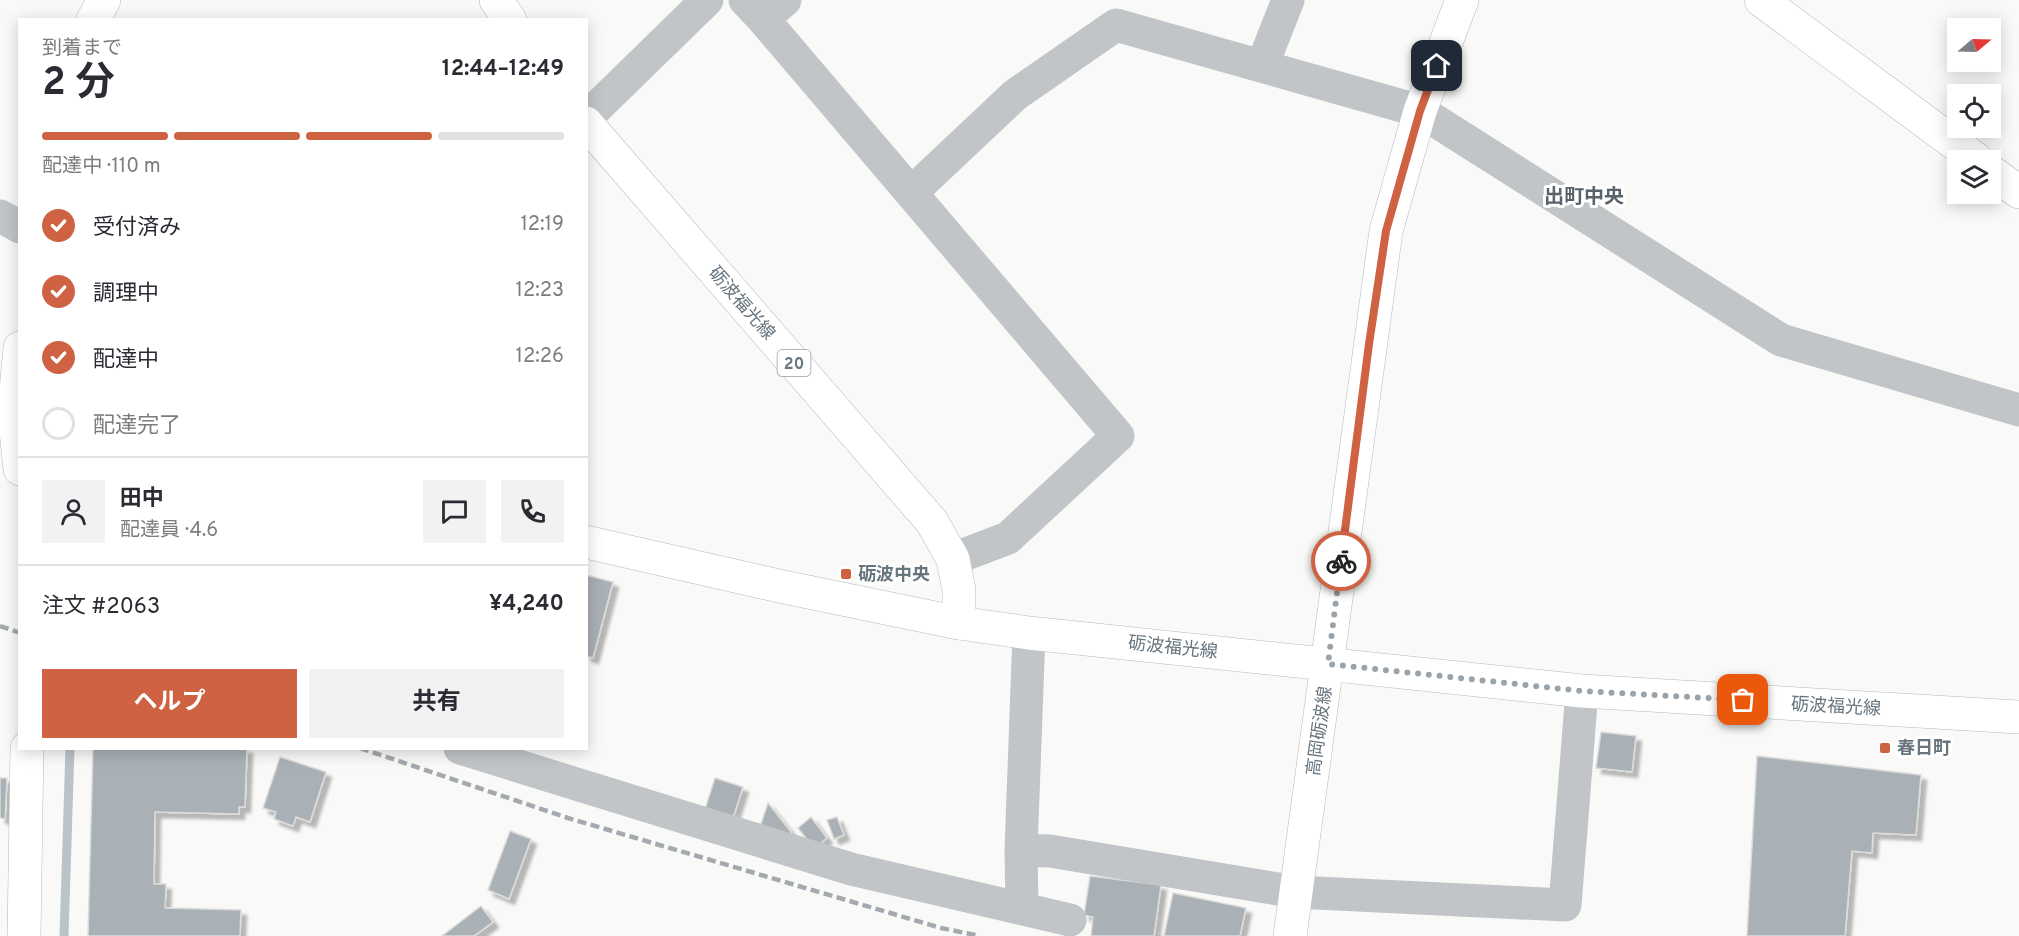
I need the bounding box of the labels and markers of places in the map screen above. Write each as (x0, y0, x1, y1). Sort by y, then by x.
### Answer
pin (1411, 40, 1462, 91)
place label: 砺波中央 (858, 564, 930, 587)
marker: 砺波中央 (839, 567, 853, 581)
pin (1717, 674, 1768, 725)
place label: 春日町 (1897, 738, 1951, 761)
marker: 春日町 (1878, 741, 1892, 755)

